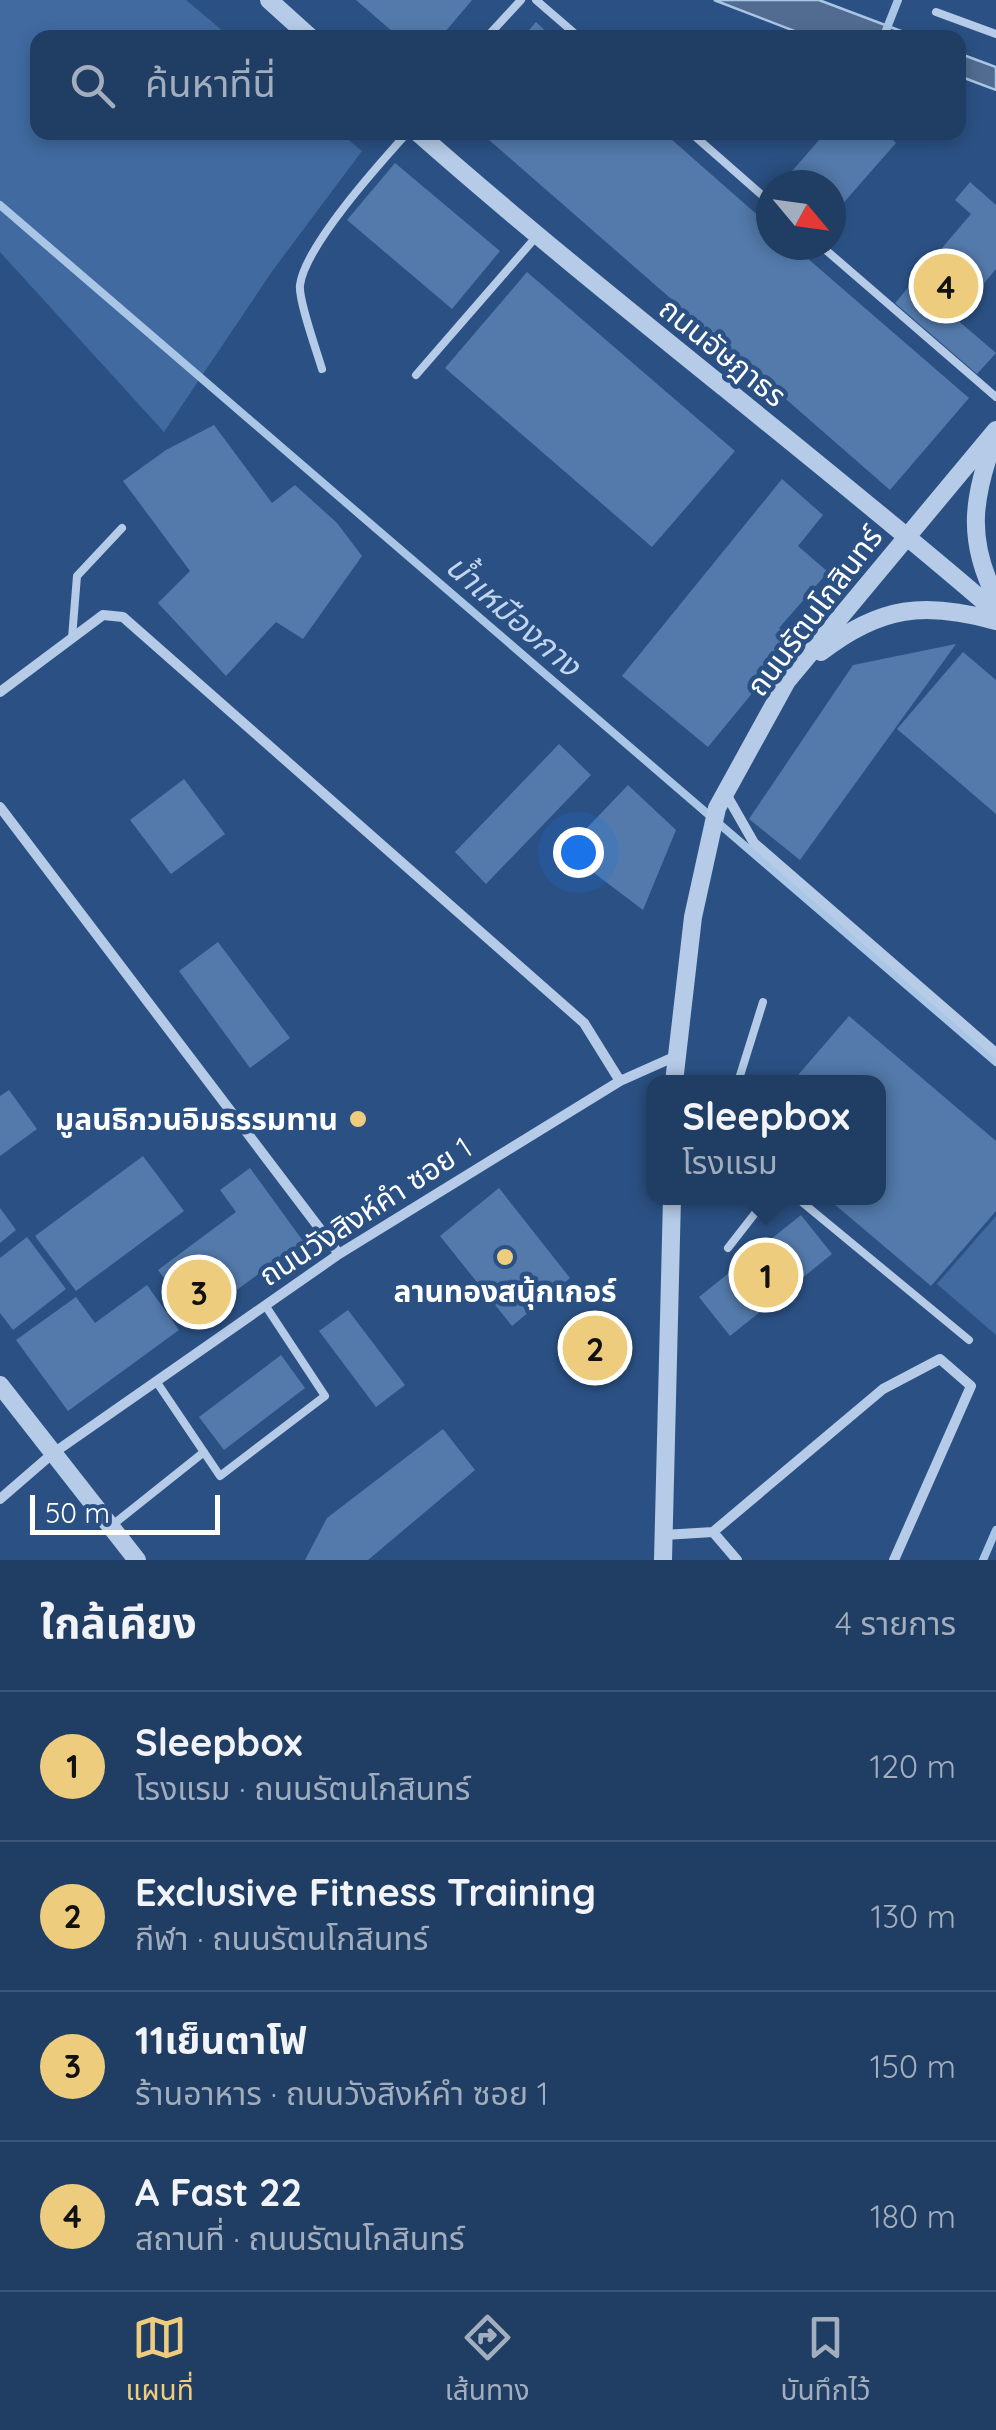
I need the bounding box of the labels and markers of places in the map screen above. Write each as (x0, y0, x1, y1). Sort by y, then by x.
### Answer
pin: 4 (914, 248, 978, 324)
place label: มูลนธิกวนอิมธรรมทาน (55, 1100, 338, 1138)
marker: มูลนธิกวนอิมธรรมทาน (347, 1108, 369, 1130)
pin: 1 (734, 1238, 798, 1312)
marker: ลานทองสนุ้กเกอร์ (494, 1246, 516, 1268)
pin: 3 (166, 1254, 232, 1330)
place label: ลานทองสนุ้กเกอร์ (393, 1272, 617, 1310)
pin: 2 (562, 1310, 628, 1386)

